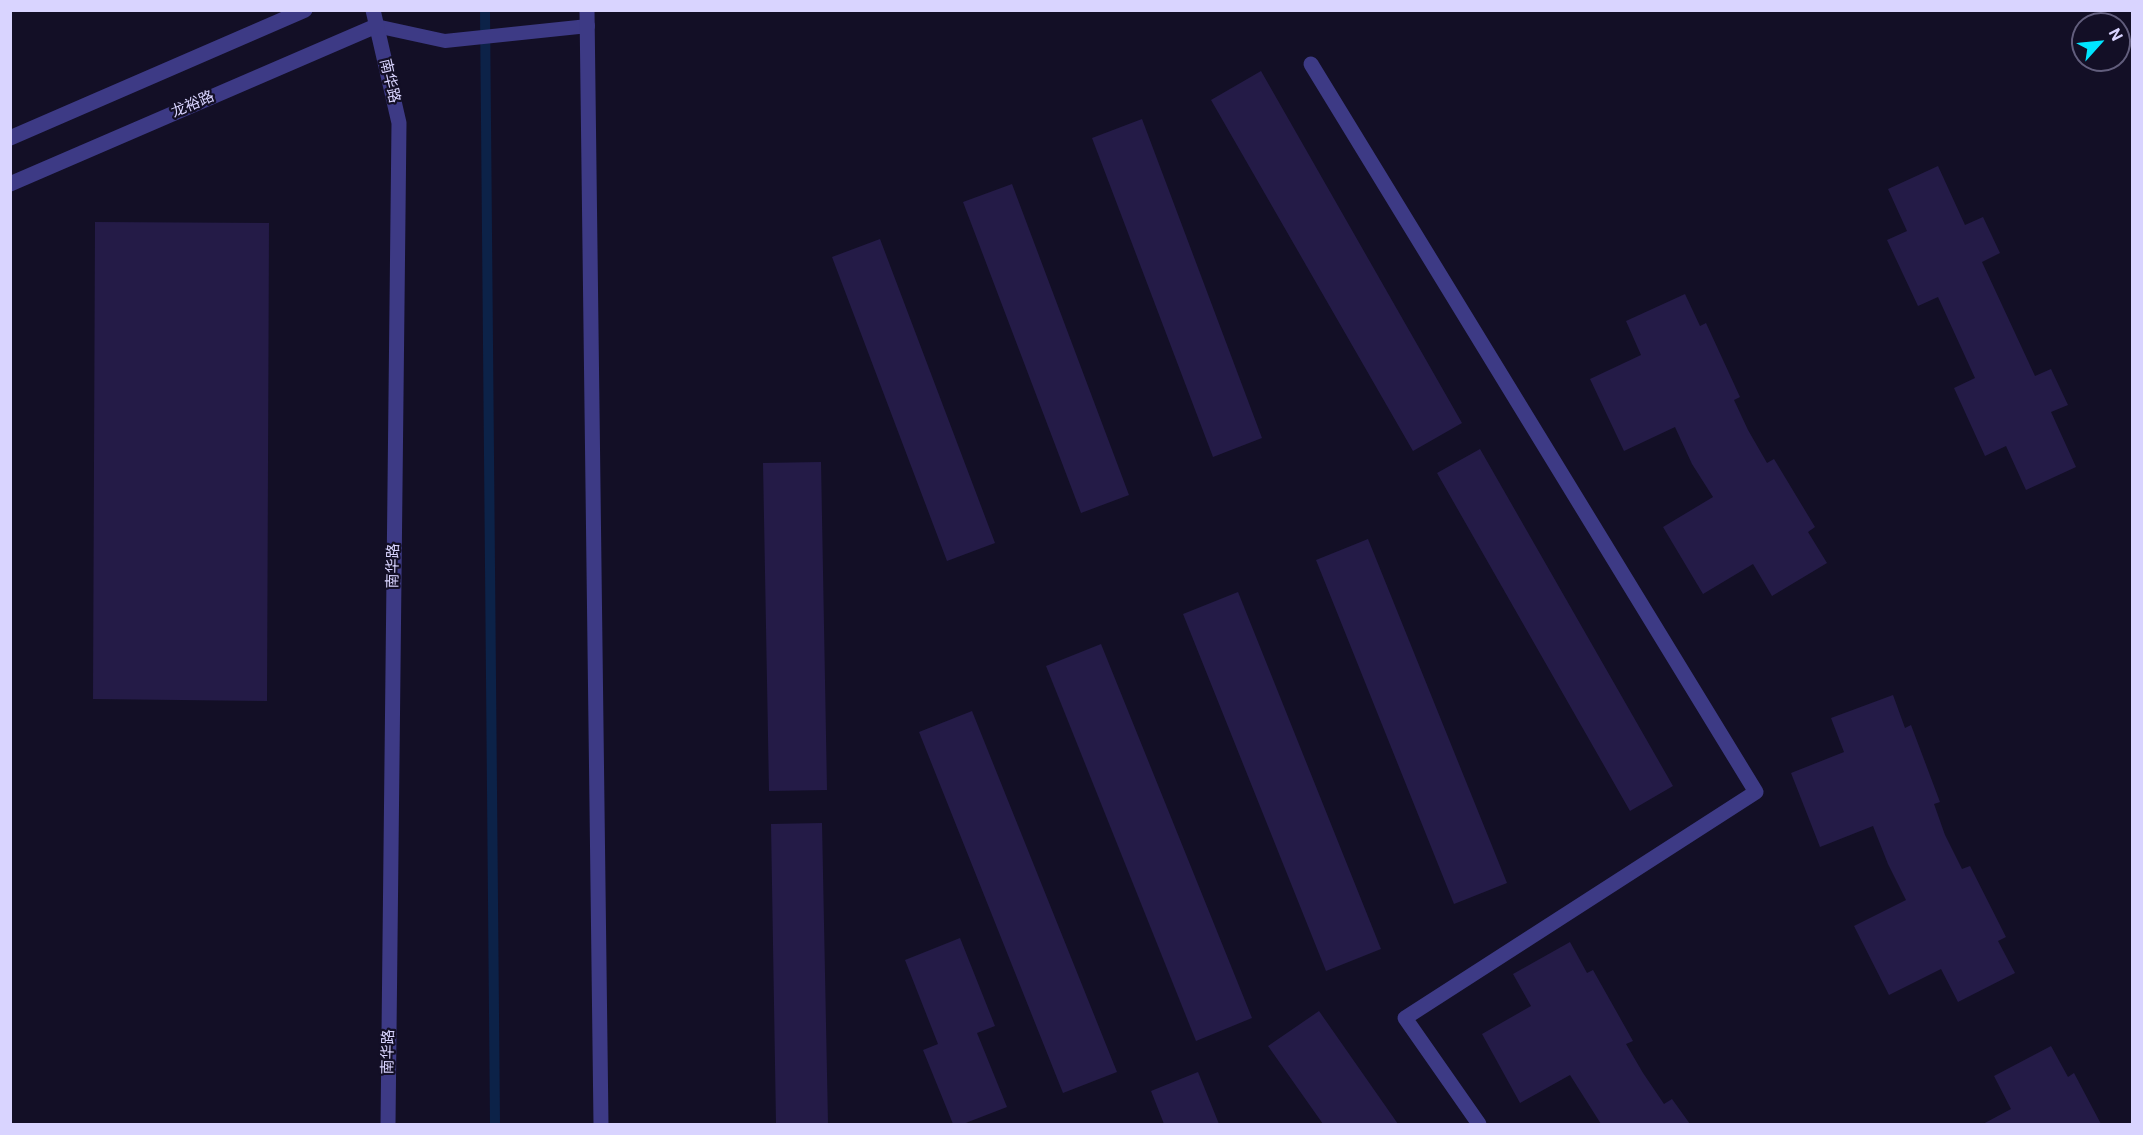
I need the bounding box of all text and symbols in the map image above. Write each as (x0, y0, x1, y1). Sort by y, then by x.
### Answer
north arrow (2071, 12, 2131, 72)
text: N (2105, 25, 2127, 44)
street label: 南华路 (375, 57, 403, 105)
street label: 龙裕路 (169, 88, 217, 122)
street label: 南华路 (385, 543, 403, 589)
street label: 南华路 (380, 1029, 398, 1075)

